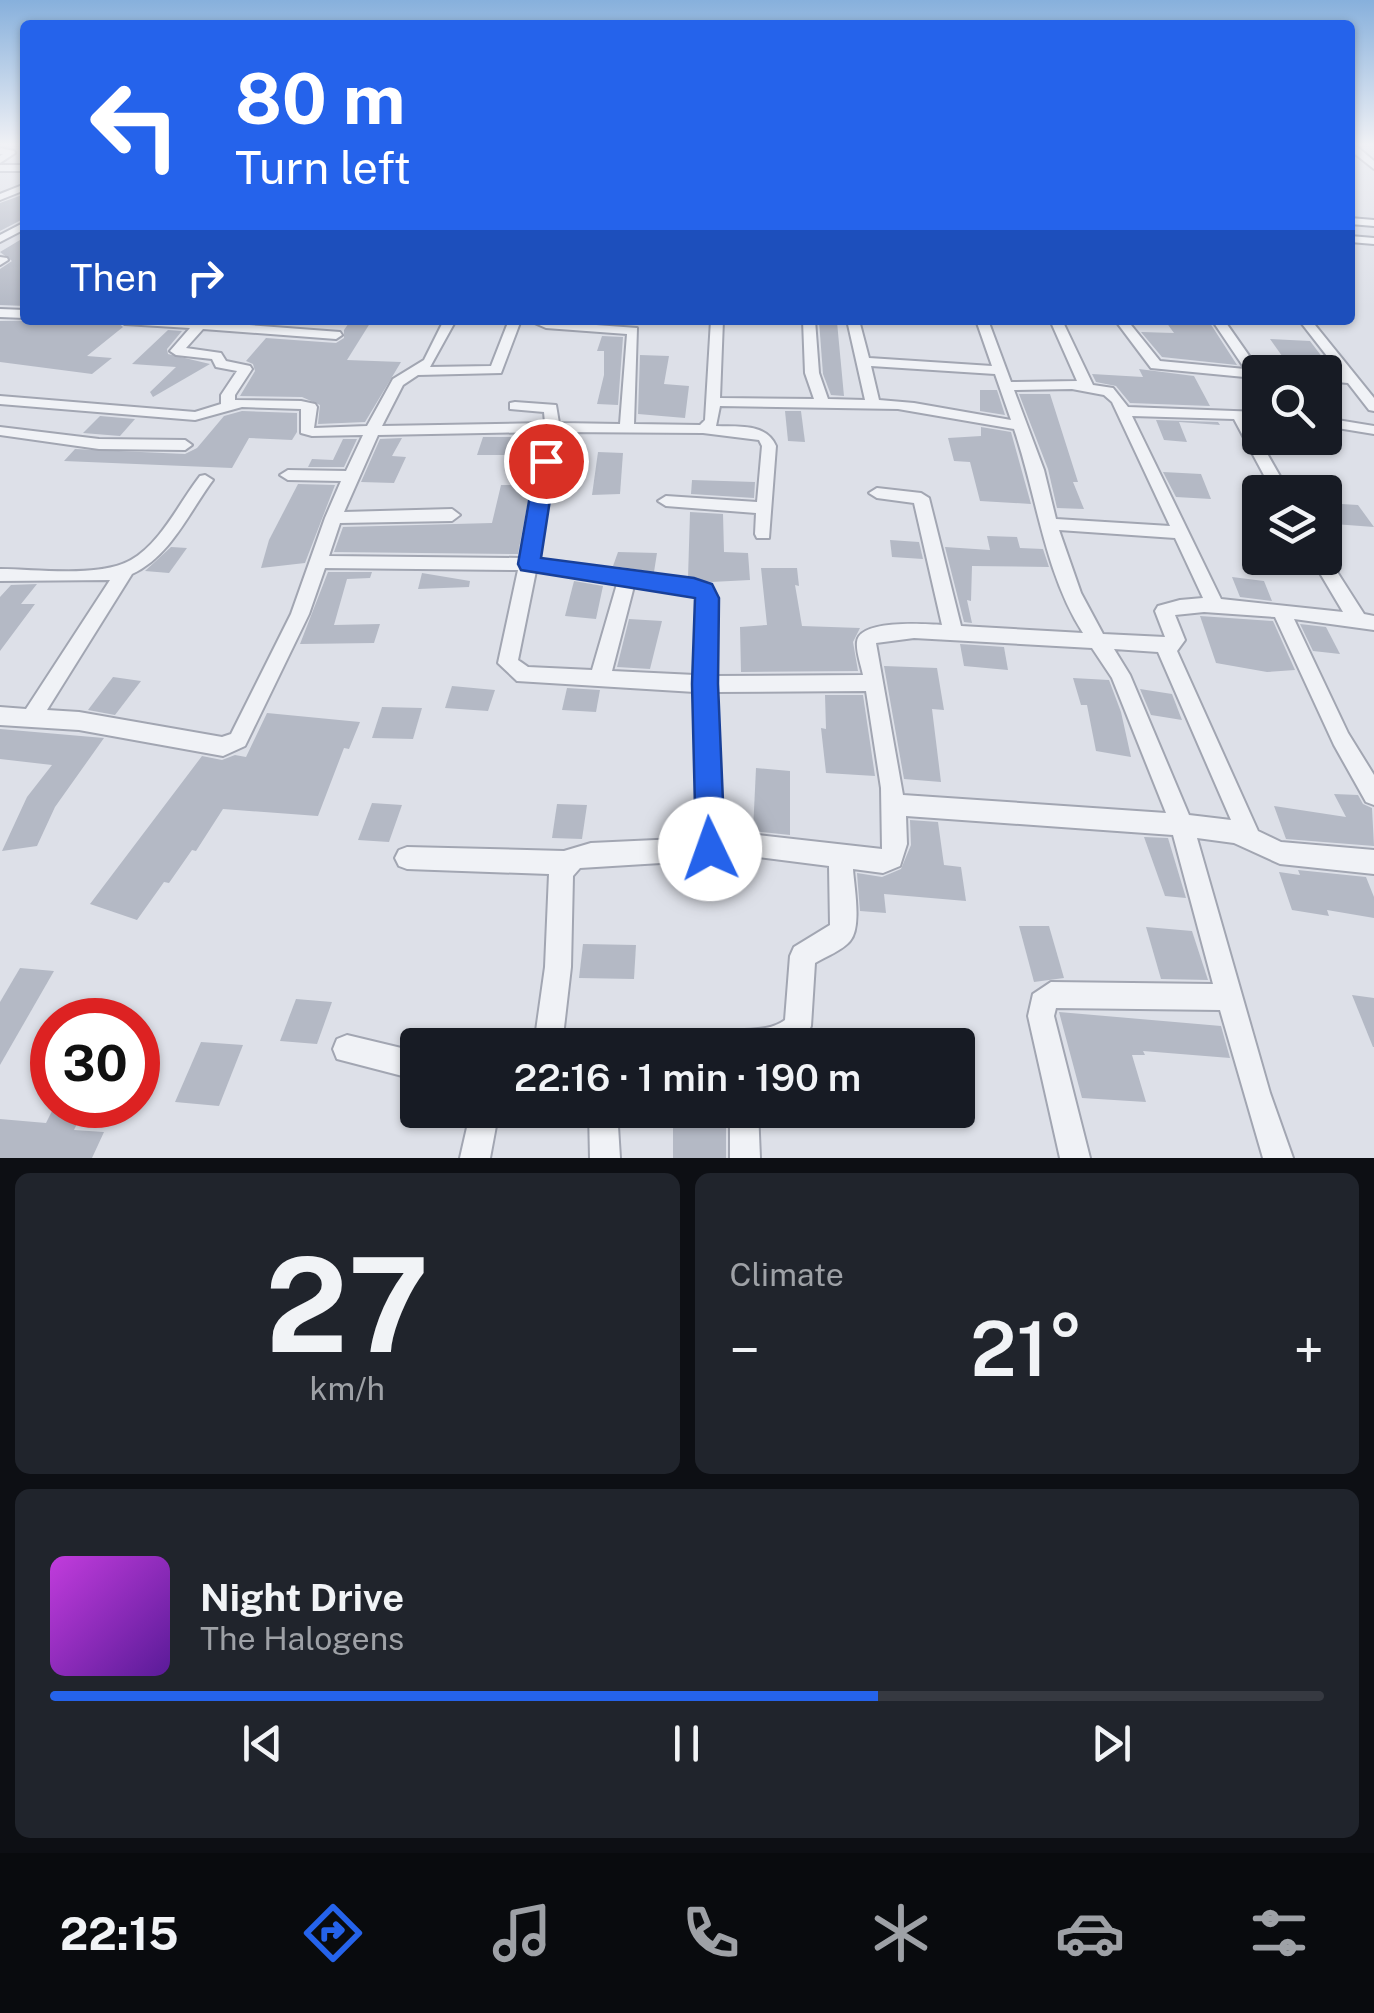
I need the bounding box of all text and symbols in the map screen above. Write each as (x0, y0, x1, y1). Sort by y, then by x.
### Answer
text: 80 m (235, 57, 405, 140)
icon: left (70, 60, 200, 190)
text: Turn left (235, 141, 411, 194)
icon: right (178, 250, 233, 305)
text: Then (70, 255, 158, 300)
map controls (1242, 355, 1342, 575)
button: search (1242, 355, 1342, 455)
pin (504, 419, 589, 504)
icon: arrive (519, 434, 574, 489)
button: layers (1242, 475, 1342, 575)
position arrow (658, 797, 762, 901)
speed limit sign: 30 (30, 998, 160, 1128)
text: 22:16 · 1 min · 190 m (514, 1055, 861, 1100)
text: 27 (265, 1229, 429, 1381)
text: Climate (730, 1256, 844, 1293)
text: 21° (970, 1305, 1083, 1393)
text: − (730, 1318, 760, 1382)
text: + (1294, 1318, 1324, 1382)
text: km/h (310, 1370, 385, 1407)
text: Night Drive (200, 1575, 404, 1620)
text: The Halogens (200, 1620, 404, 1657)
icon: previous (235, 1716, 290, 1771)
icon: pause (659, 1716, 714, 1771)
icon: next (1084, 1716, 1139, 1771)
icon: directions (298, 1898, 368, 1968)
icon: music (487, 1898, 557, 1968)
icon: phone (676, 1898, 746, 1968)
icon: climate (866, 1898, 936, 1968)
icon: car (1055, 1898, 1125, 1968)
icon: filters (1244, 1898, 1314, 1968)
text: 22:15 (60, 1907, 179, 1960)

